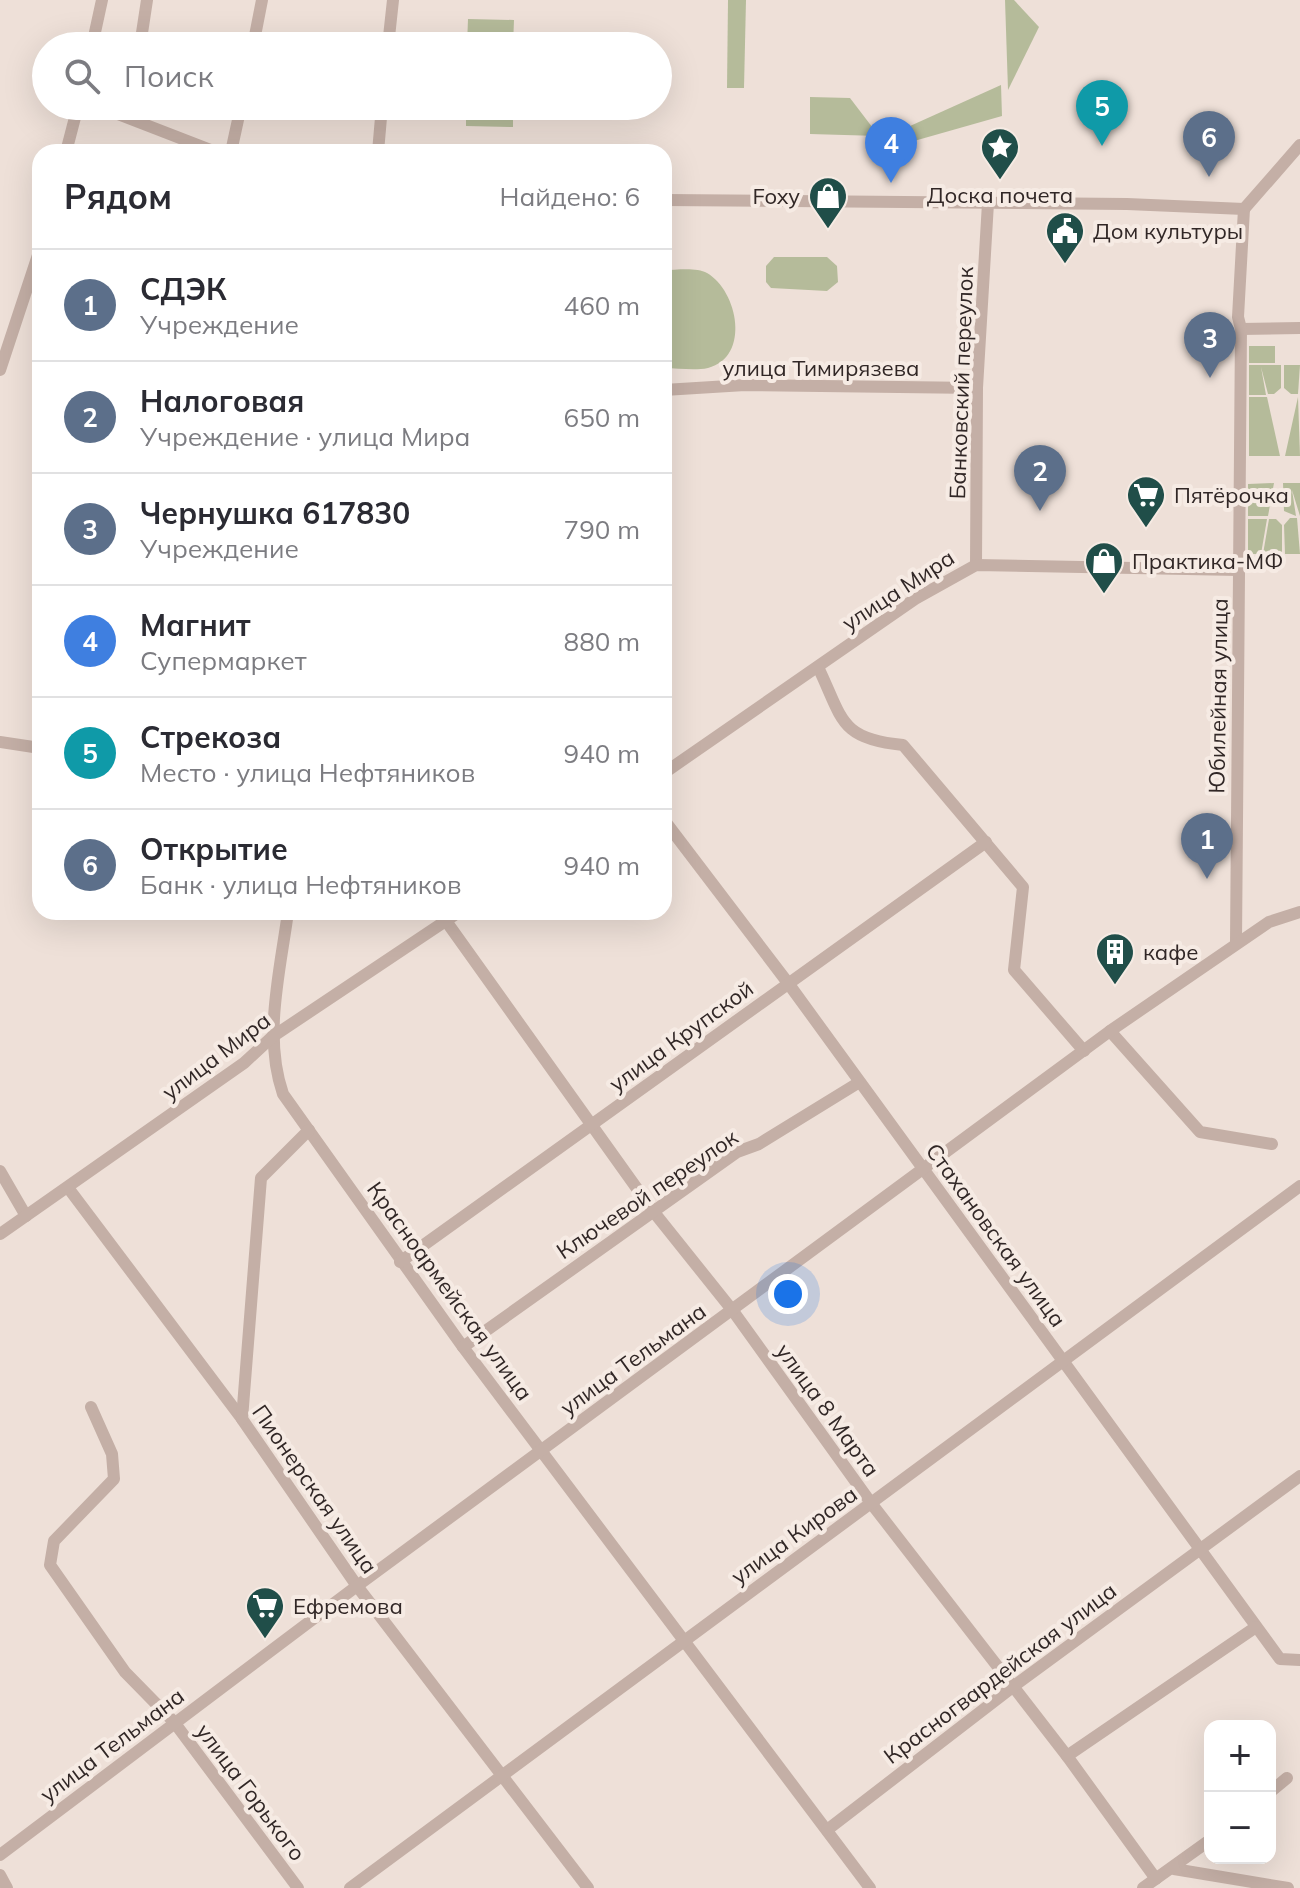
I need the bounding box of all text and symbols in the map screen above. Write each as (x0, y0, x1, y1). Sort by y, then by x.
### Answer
search box (32, 32, 672, 120)
icon: search (60, 54, 104, 98)
text: Поиск (124, 57, 214, 95)
pin: 5 (1076, 80, 1128, 146)
pin: 6 (1183, 111, 1235, 177)
pin: 4 (865, 117, 917, 183)
place icon: Доска почета (979, 126, 1021, 181)
text: Рядом (64, 175, 172, 218)
shop icon: Foxy (807, 175, 849, 230)
text: Найдено: 6 (500, 180, 640, 213)
place label: Доска почета (927, 181, 1073, 209)
place label: Foxy (753, 182, 800, 210)
public building icon: Дом культуры (1044, 210, 1086, 265)
place label: Дом культуры (1093, 217, 1243, 245)
street label: Банковский переулок (943, 266, 979, 500)
text: СДЭК (140, 270, 227, 308)
text: 1 (82, 289, 98, 322)
text: 460 m (564, 289, 640, 322)
text: Учреждение (140, 308, 299, 341)
pin: 3 (1184, 312, 1236, 378)
street label: улица Тимирязева (722, 354, 920, 382)
text: Налоговая (140, 382, 304, 420)
text: 2 (82, 401, 98, 434)
text: 650 m (564, 401, 640, 434)
text: Учреждение · улица Мира (140, 420, 470, 453)
pin: 2 (1014, 445, 1066, 511)
supermarket icon: Пятёрочка (1125, 474, 1167, 529)
place label: Пятёрочка (1174, 481, 1289, 509)
text: Чернушка 617830 (140, 494, 410, 532)
text: 3 (82, 513, 98, 546)
text: 790 m (564, 513, 640, 546)
text: Учреждение (140, 532, 299, 565)
shop icon: Практика-МФ (1083, 540, 1125, 595)
street label: улица Мира (836, 543, 960, 637)
place label: Практика-МФ (1132, 547, 1283, 575)
street label: Юбилейная улица (1202, 598, 1234, 794)
text: Магнит (140, 606, 251, 644)
text: 4 (82, 625, 98, 658)
text: 880 m (564, 625, 640, 658)
text: Супермаркет (140, 644, 307, 677)
text: Стрекоза (140, 718, 281, 756)
text: 5 (82, 737, 98, 770)
text: 940 m (564, 737, 640, 770)
text: Место · улица Нефтяников (140, 756, 475, 789)
pin: 1 (1181, 813, 1233, 879)
text: Открытие (140, 830, 288, 868)
text: 6 (82, 849, 98, 882)
text: 940 m (564, 849, 640, 882)
text: Банк · улица Нефтяников (140, 868, 461, 901)
building icon: кафе (1094, 931, 1136, 986)
place label: кафе (1143, 938, 1198, 966)
street label: улица Крупской (603, 974, 759, 1098)
street label: улица Мира (156, 1006, 276, 1106)
street label: Ключевой переулок (551, 1123, 743, 1265)
street label: Стахановская улица (920, 1138, 1072, 1332)
street label: Красноармейская улица (361, 1176, 539, 1406)
your location (768, 1274, 808, 1314)
street label: улица Тельмана (555, 1297, 711, 1421)
street label: улица 8 Марта (770, 1338, 886, 1482)
street label: Пионерская улица (246, 1399, 384, 1579)
street label: улица Кирова (725, 1480, 863, 1590)
street label: Красногвардейская улица (878, 1576, 1122, 1770)
supermarket icon: Ефремова (244, 1585, 286, 1640)
place label: Ефремова (293, 1592, 403, 1620)
street label: улица Тельмана (34, 1682, 190, 1808)
street label: улица Горького (190, 1718, 312, 1866)
map controls (1204, 1720, 1276, 1864)
button: + (1204, 1720, 1276, 1792)
button: − (1204, 1792, 1276, 1864)

